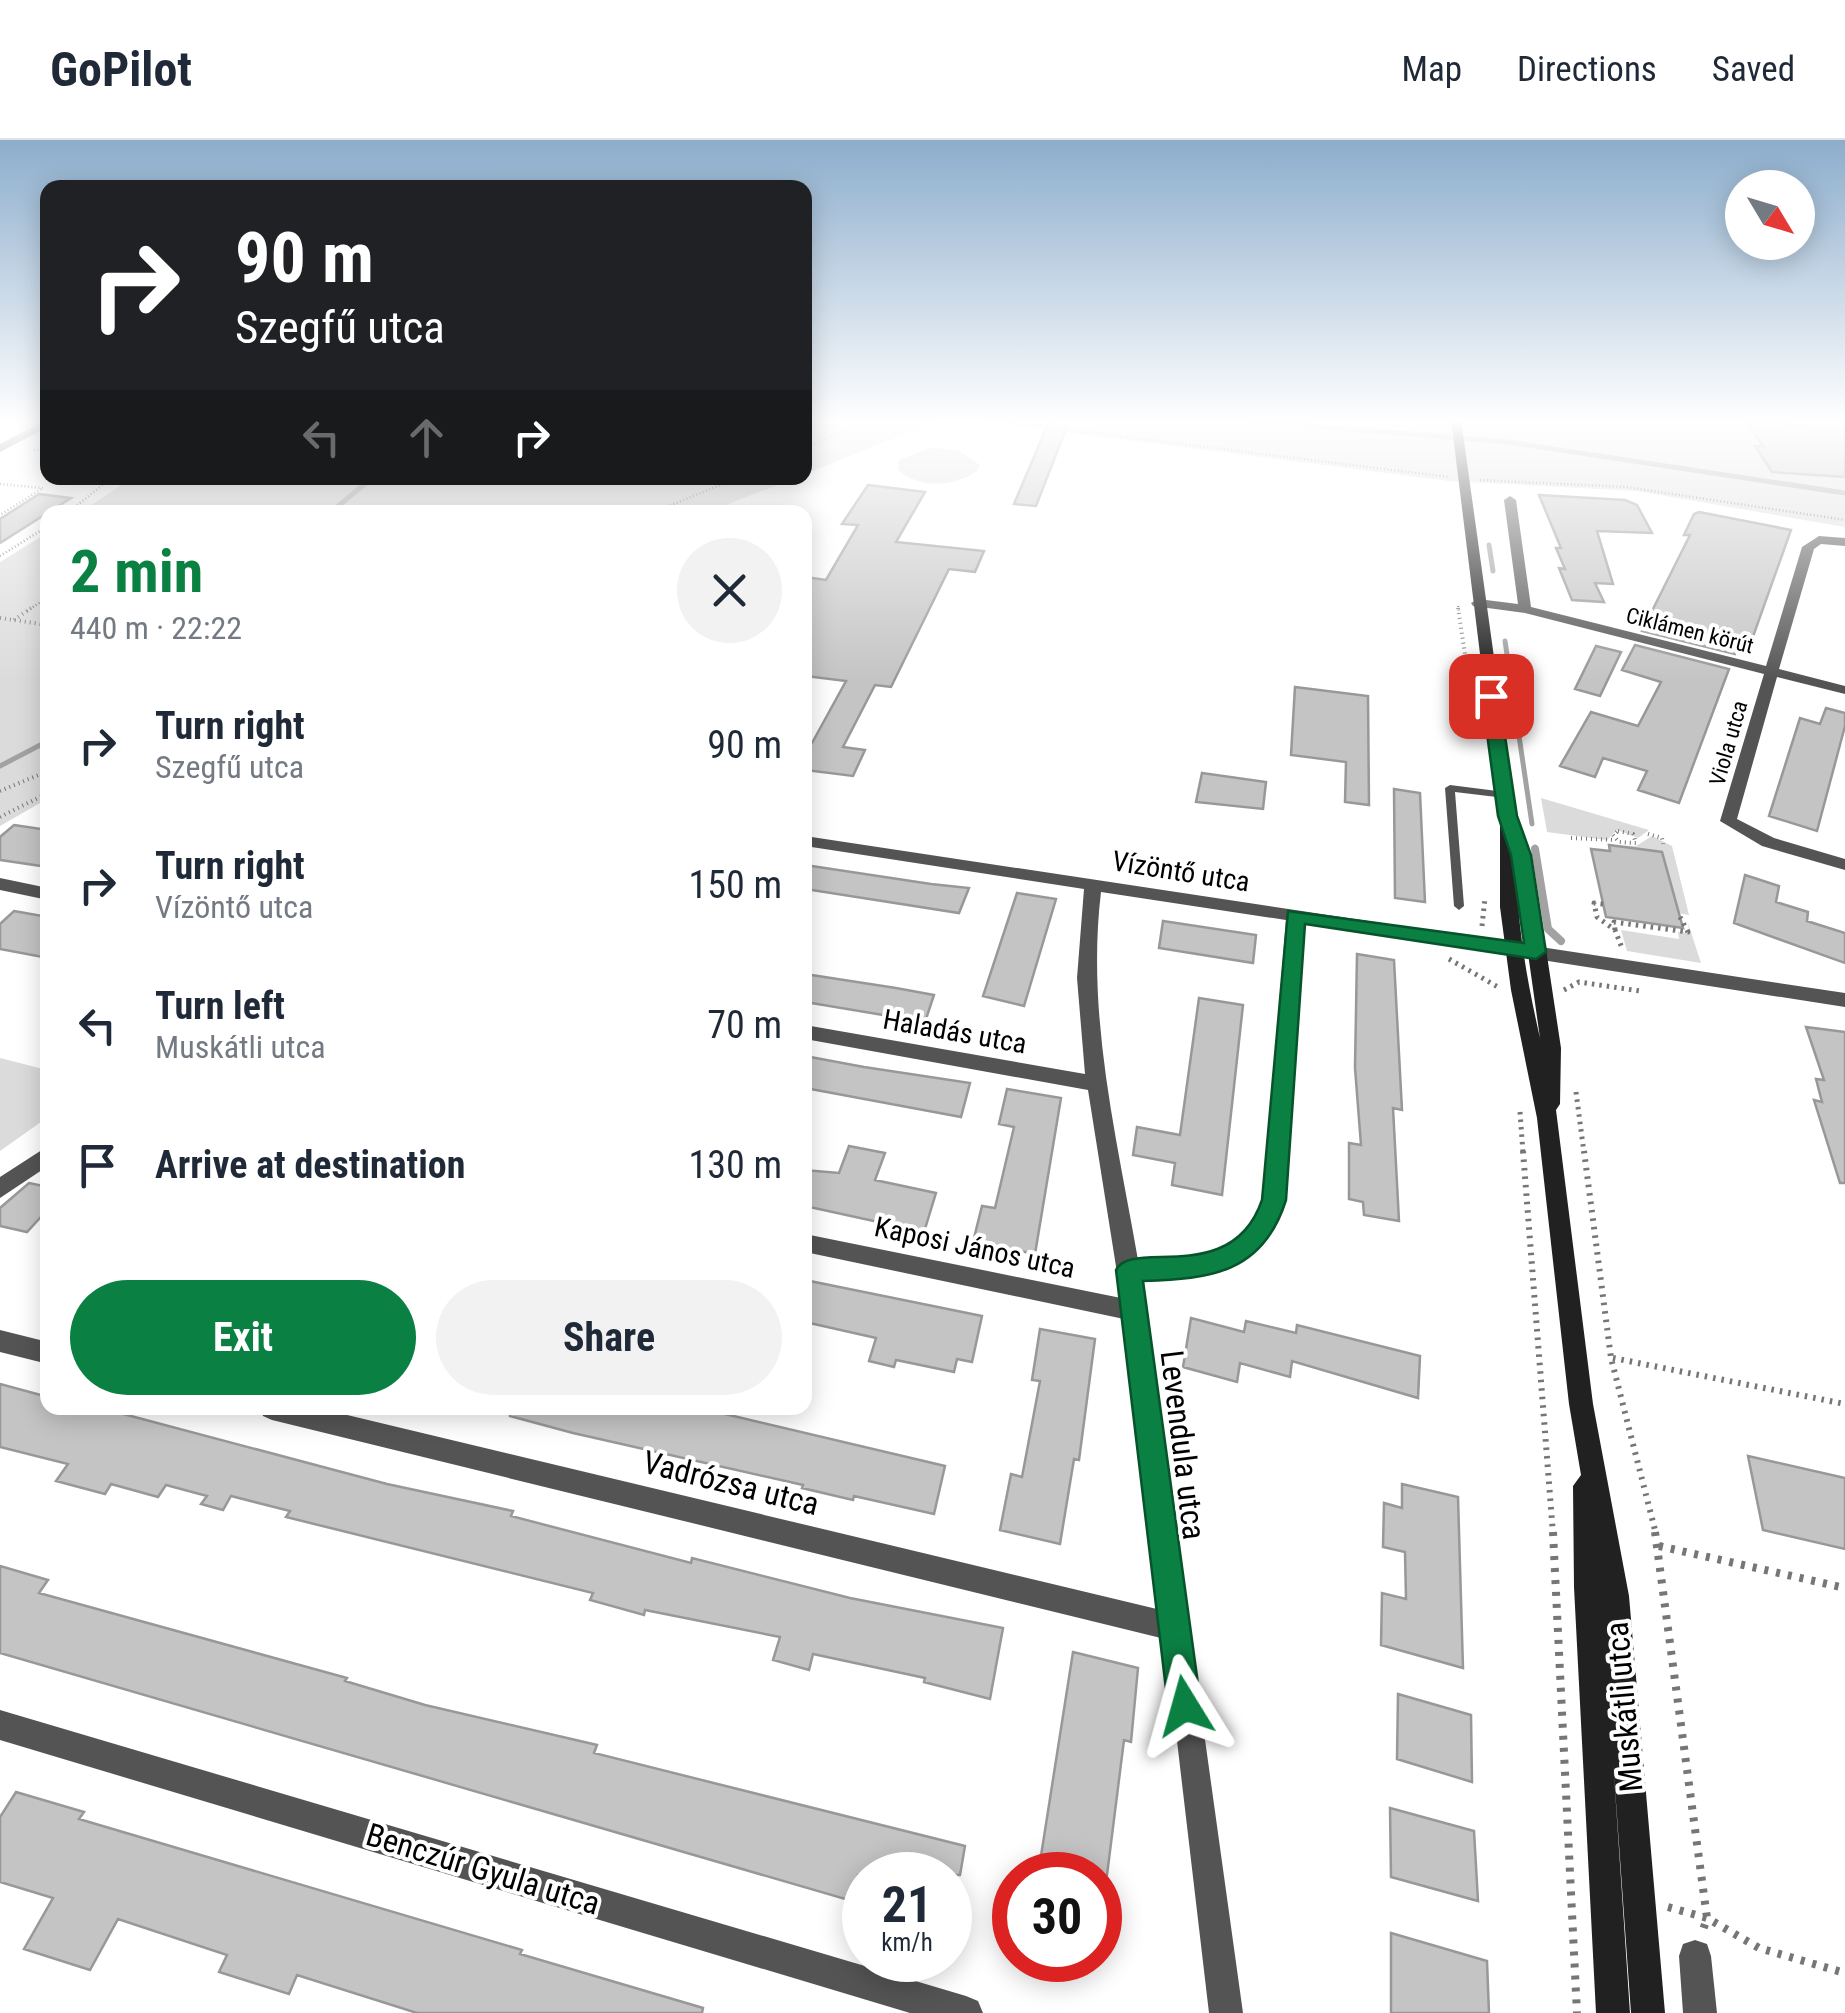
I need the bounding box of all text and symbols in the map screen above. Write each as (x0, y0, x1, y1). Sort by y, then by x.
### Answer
text: GoPilot (50, 41, 192, 98)
text: Map (1402, 49, 1462, 90)
text: Directions (1517, 49, 1657, 90)
text: Saved (1712, 49, 1795, 90)
north arrow (1725, 170, 1815, 260)
map controls (1725, 170, 1815, 260)
text: 90 m (235, 217, 374, 299)
icon: right (70, 220, 200, 350)
text: Szegfű utca (235, 301, 445, 354)
icon: left (294, 410, 349, 465)
icon: ahead (399, 410, 454, 465)
icon: right (504, 410, 559, 465)
text: 2 min (70, 536, 203, 607)
button: close (677, 538, 782, 643)
street label: Ciklámen körút (1624, 603, 1756, 658)
text: 440 m · 22:22 (70, 609, 242, 647)
pin (1449, 654, 1534, 739)
icon: arrive (1464, 669, 1519, 724)
street label: Viola utca (1704, 698, 1752, 788)
text: Turn right (155, 704, 305, 748)
icon: right (70, 718, 125, 773)
text: 90 m (707, 723, 782, 767)
text: Szegfű utca (155, 748, 304, 786)
text: Turn right (155, 844, 305, 888)
street label: Vízöntő utca (1110, 844, 1252, 899)
icon: right (70, 858, 125, 913)
text: 150 m (688, 863, 782, 907)
text: Vízöntő utca (155, 888, 313, 926)
text: Turn left (155, 984, 285, 1028)
icon: left (70, 998, 125, 1053)
text: 70 m (707, 1003, 782, 1047)
street label: Haladás utca (881, 1003, 1029, 1060)
text: Muskátli utca (155, 1028, 326, 1066)
icon: arrive (70, 1138, 125, 1193)
text: Arrive at destination (155, 1143, 465, 1187)
text: 130 m (688, 1143, 782, 1187)
street label: Kaposi János utca (872, 1210, 1078, 1285)
button: Exit (70, 1280, 416, 1395)
button: Share (436, 1280, 782, 1395)
street label: Levendula utca (1153, 1348, 1213, 1542)
street label: Vadrózsa utca (639, 1443, 823, 1523)
street label: Muskátli utca (1598, 1620, 1650, 1794)
position arrow (1133, 1654, 1237, 1758)
street label: Benczúr Gyula utca (362, 1815, 604, 1923)
speed limit sign: 30 (992, 1852, 1122, 1982)
text: 21 (882, 1876, 932, 1934)
text: km/h (881, 1928, 933, 1957)

